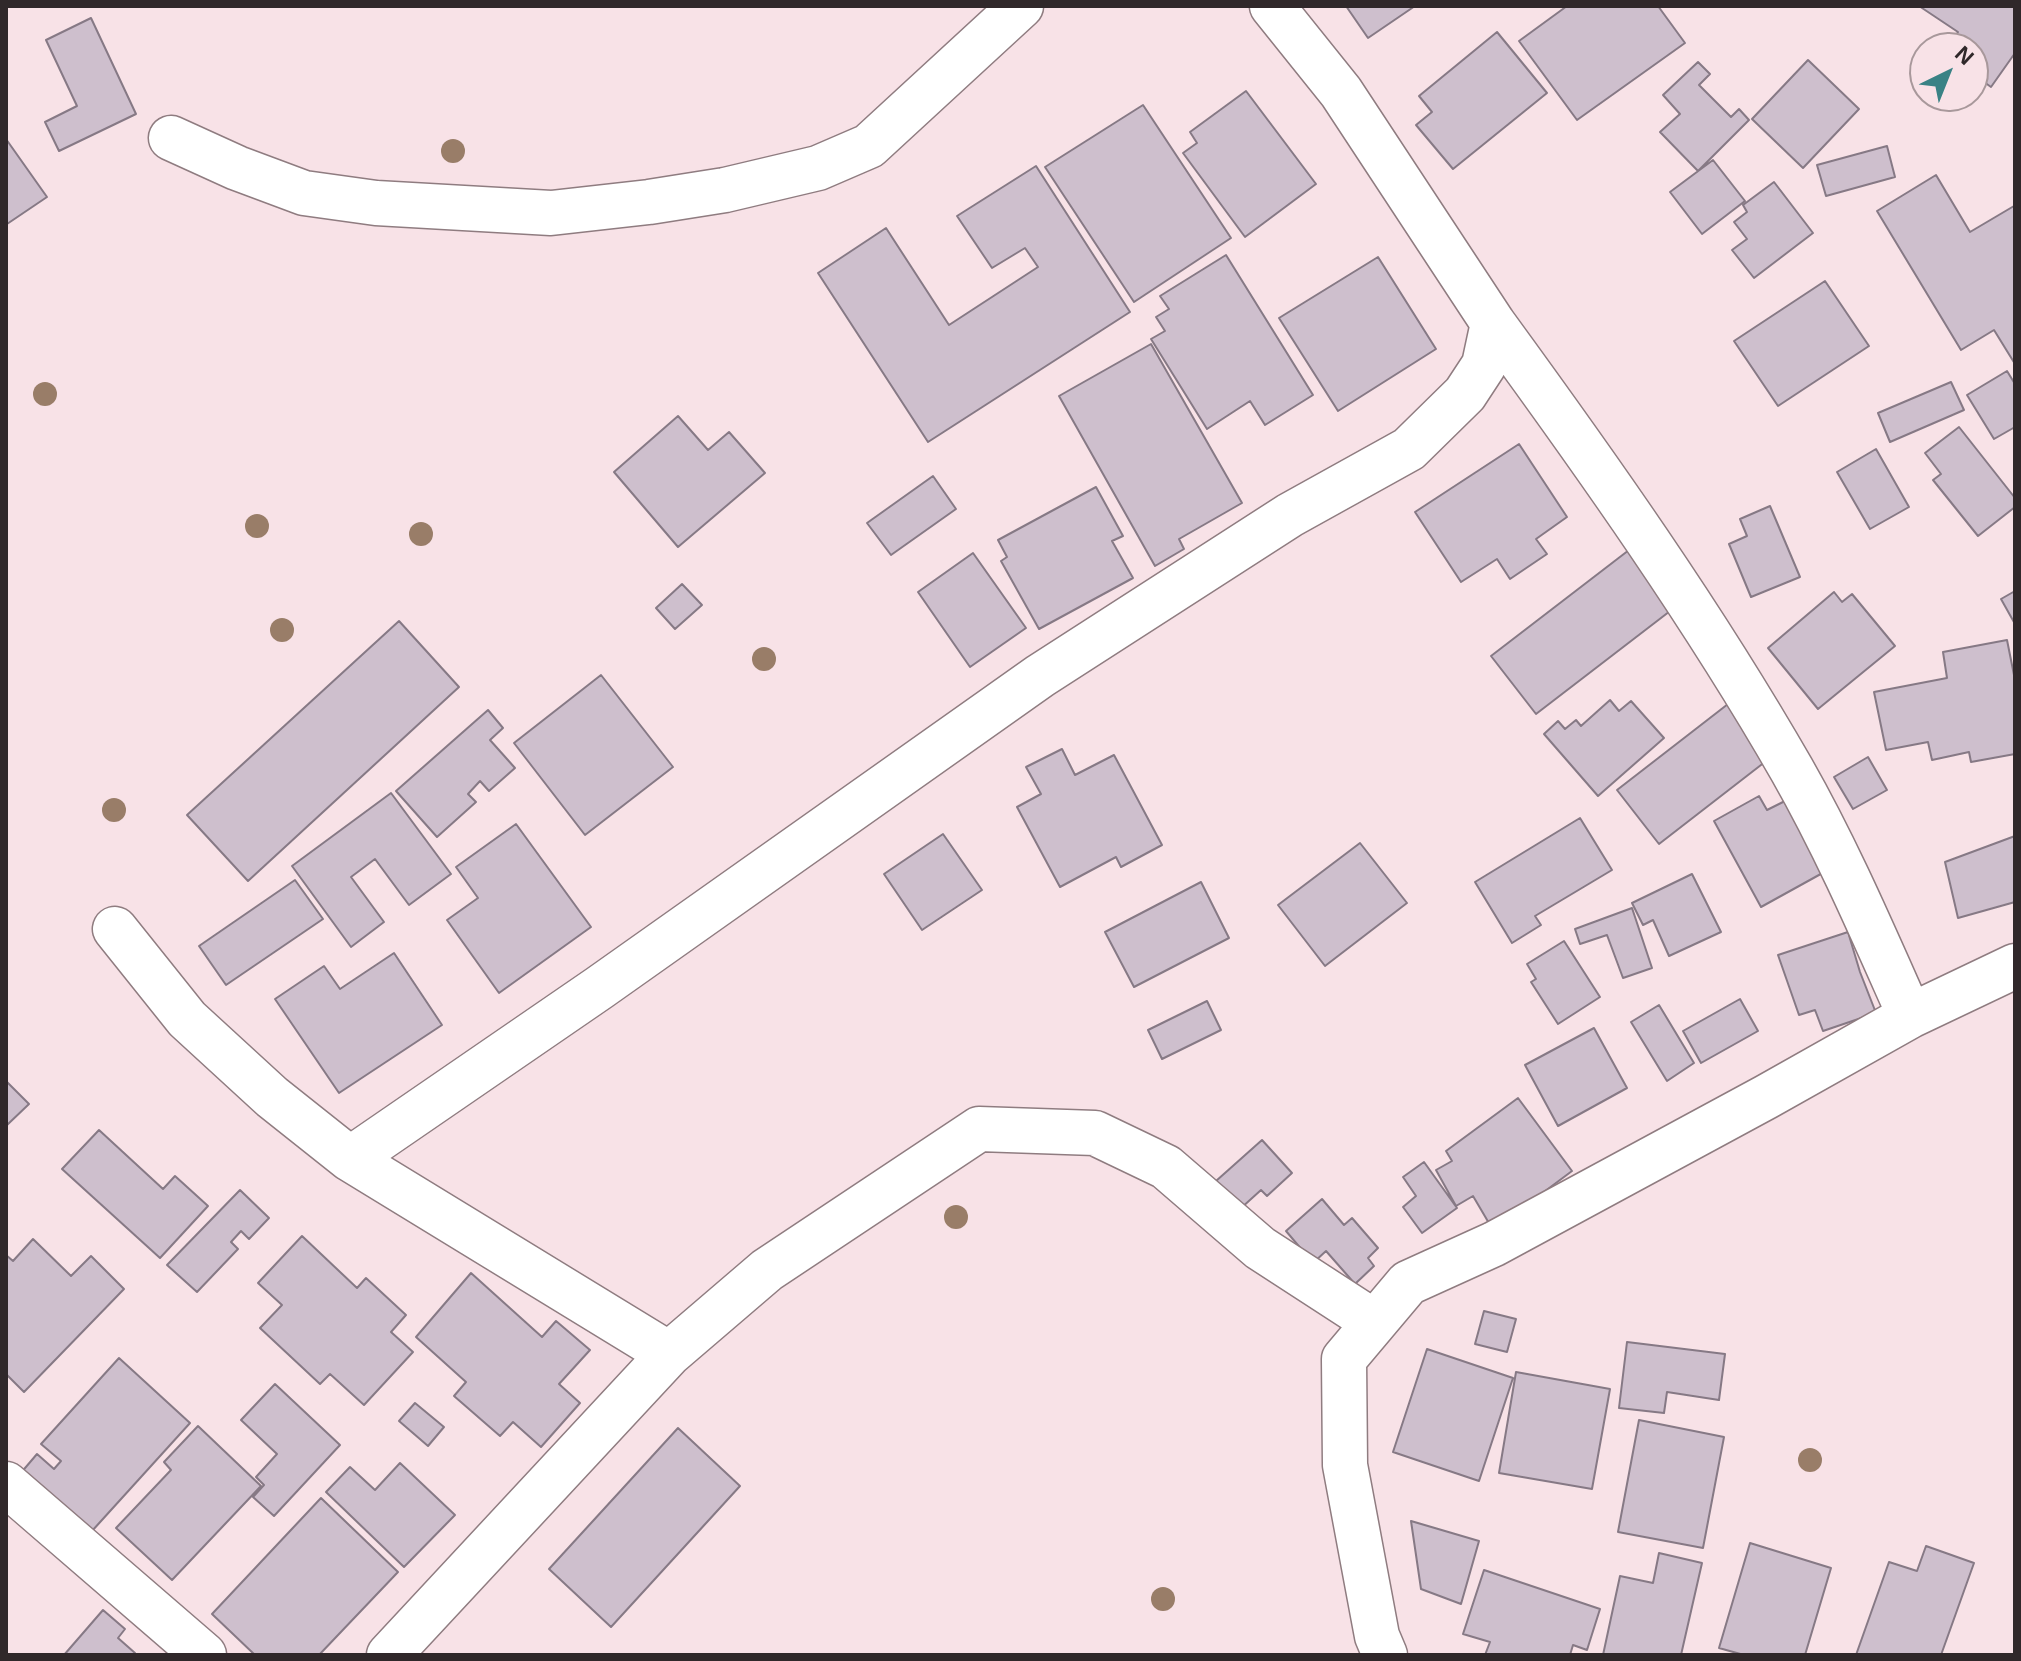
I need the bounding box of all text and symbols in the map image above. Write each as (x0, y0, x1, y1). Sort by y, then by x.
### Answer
north arrow (1909, 32, 1989, 112)
text: N (1950, 41, 1979, 70)

